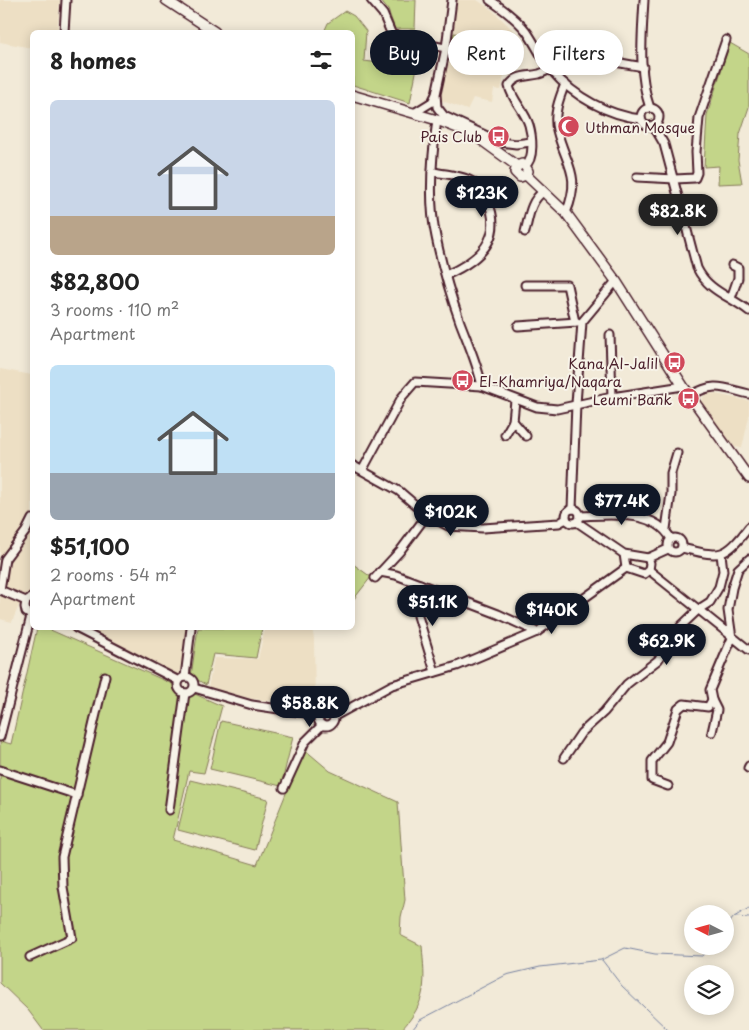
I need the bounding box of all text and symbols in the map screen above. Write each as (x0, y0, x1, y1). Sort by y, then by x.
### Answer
chip: Buy (370, 30, 438, 75)
chip: Rent (448, 30, 524, 75)
chip: Filters (534, 30, 623, 75)
text: 8 homes (50, 44, 136, 76)
icon: filters (307, 46, 335, 74)
mosque icon: Uthman Mosque (557, 115, 581, 139)
place label: Uthman Mosque (585, 117, 695, 138)
bus stop icon: Pais Club (486, 124, 510, 148)
place label: Pais Club (420, 126, 482, 147)
icon: home (148, 133, 238, 223)
pin: $123K (447, 176, 517, 218)
text: $123K (456, 180, 508, 204)
pin: $82.8K (637, 194, 719, 236)
text: $82.8K (650, 198, 706, 222)
text: $82,800 (50, 265, 140, 297)
text: 3 rooms · 110 m² (50, 297, 179, 321)
text: Apartment (50, 321, 135, 345)
bus stop icon: Kana Al-Jalil (662, 351, 686, 375)
place label: Kana Al-Jalil (568, 353, 658, 374)
bus stop icon: El-Khamriya/Naqara (451, 369, 475, 393)
place label: El-Khamriya/Naqara (479, 371, 622, 392)
bus stop icon: Leumi Bank (676, 387, 700, 411)
place label: Leumi Bank (593, 389, 672, 410)
icon: home (148, 398, 238, 488)
pin: $77.4K (581, 484, 663, 526)
text: $77.4K (595, 488, 650, 512)
pin: $102K (416, 494, 486, 537)
text: $102K (425, 499, 477, 523)
text: $51,100 (50, 530, 130, 562)
text: 2 rooms · 54 m² (50, 562, 177, 586)
pin: $51.1K (392, 584, 474, 627)
text: Apartment (50, 586, 135, 610)
text: $51.1K (408, 589, 458, 613)
pin: $140K (517, 592, 587, 635)
text: $140K (526, 597, 578, 621)
pin: $62.9K (626, 624, 708, 666)
text: $62.9K (639, 628, 695, 652)
pin: $58.8K (269, 686, 351, 728)
text: $58.8K (281, 690, 339, 714)
north arrow (684, 905, 734, 955)
map controls (684, 905, 734, 1015)
button: layers (684, 965, 734, 1015)

